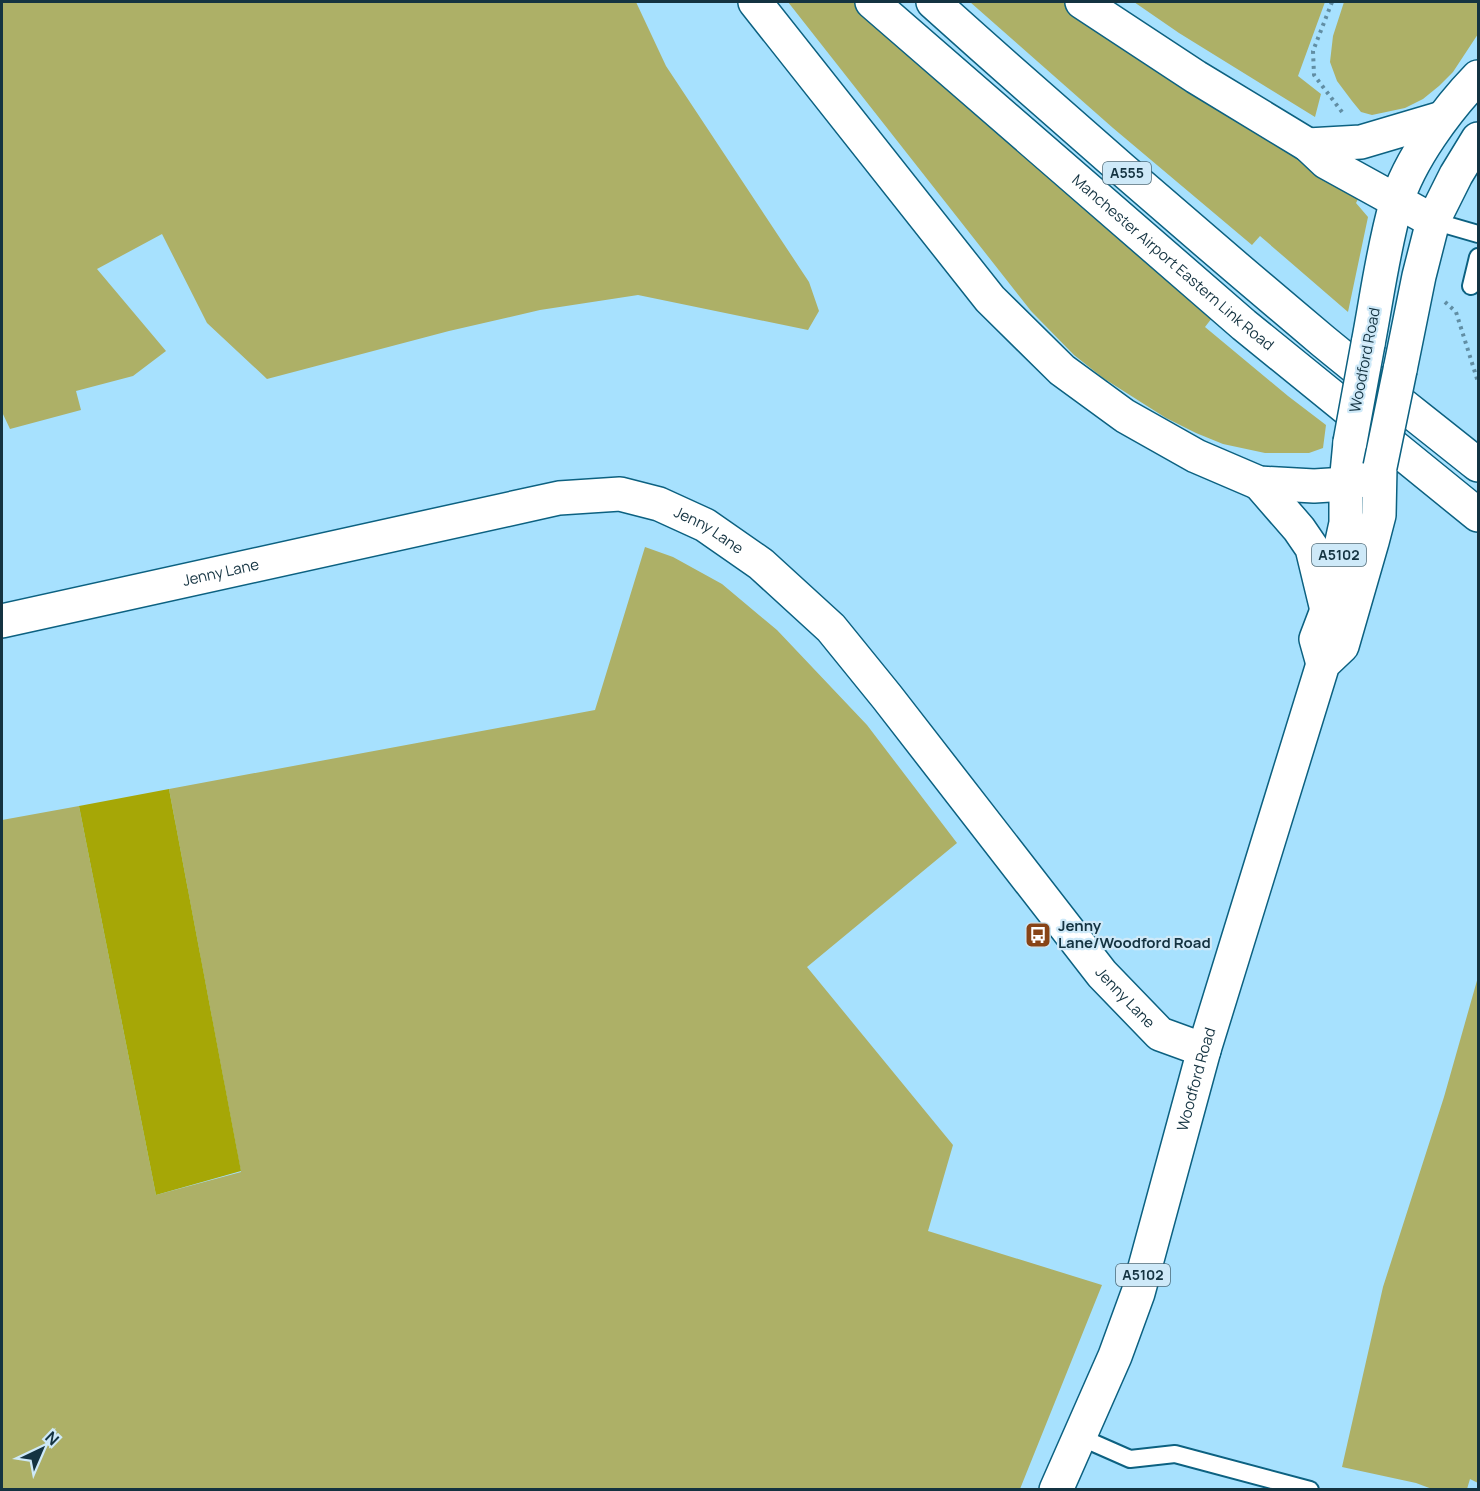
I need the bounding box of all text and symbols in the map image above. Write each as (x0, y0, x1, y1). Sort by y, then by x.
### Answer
road number: A555 (1103, 162, 1151, 184)
street label: Manchester Airport Eastern Link Road (1068, 169, 1278, 355)
street label: Woodford Road (1344, 306, 1385, 414)
street label: Jenny Lane (671, 501, 748, 559)
road number: A5102 (1312, 544, 1366, 566)
street label: Jenny Lane (180, 554, 261, 591)
place label: Jenny Lane/Woodford Road (1058, 915, 1211, 953)
bus stop icon: Jenny Lane/Woodford Road (1023, 920, 1053, 950)
street label: Jenny Lane (1091, 963, 1160, 1033)
street label: Woodford Road (1171, 1025, 1220, 1133)
road number: A5102 (1116, 1264, 1170, 1286)
north arrow (12, 1419, 72, 1479)
text: N (41, 1426, 64, 1450)

